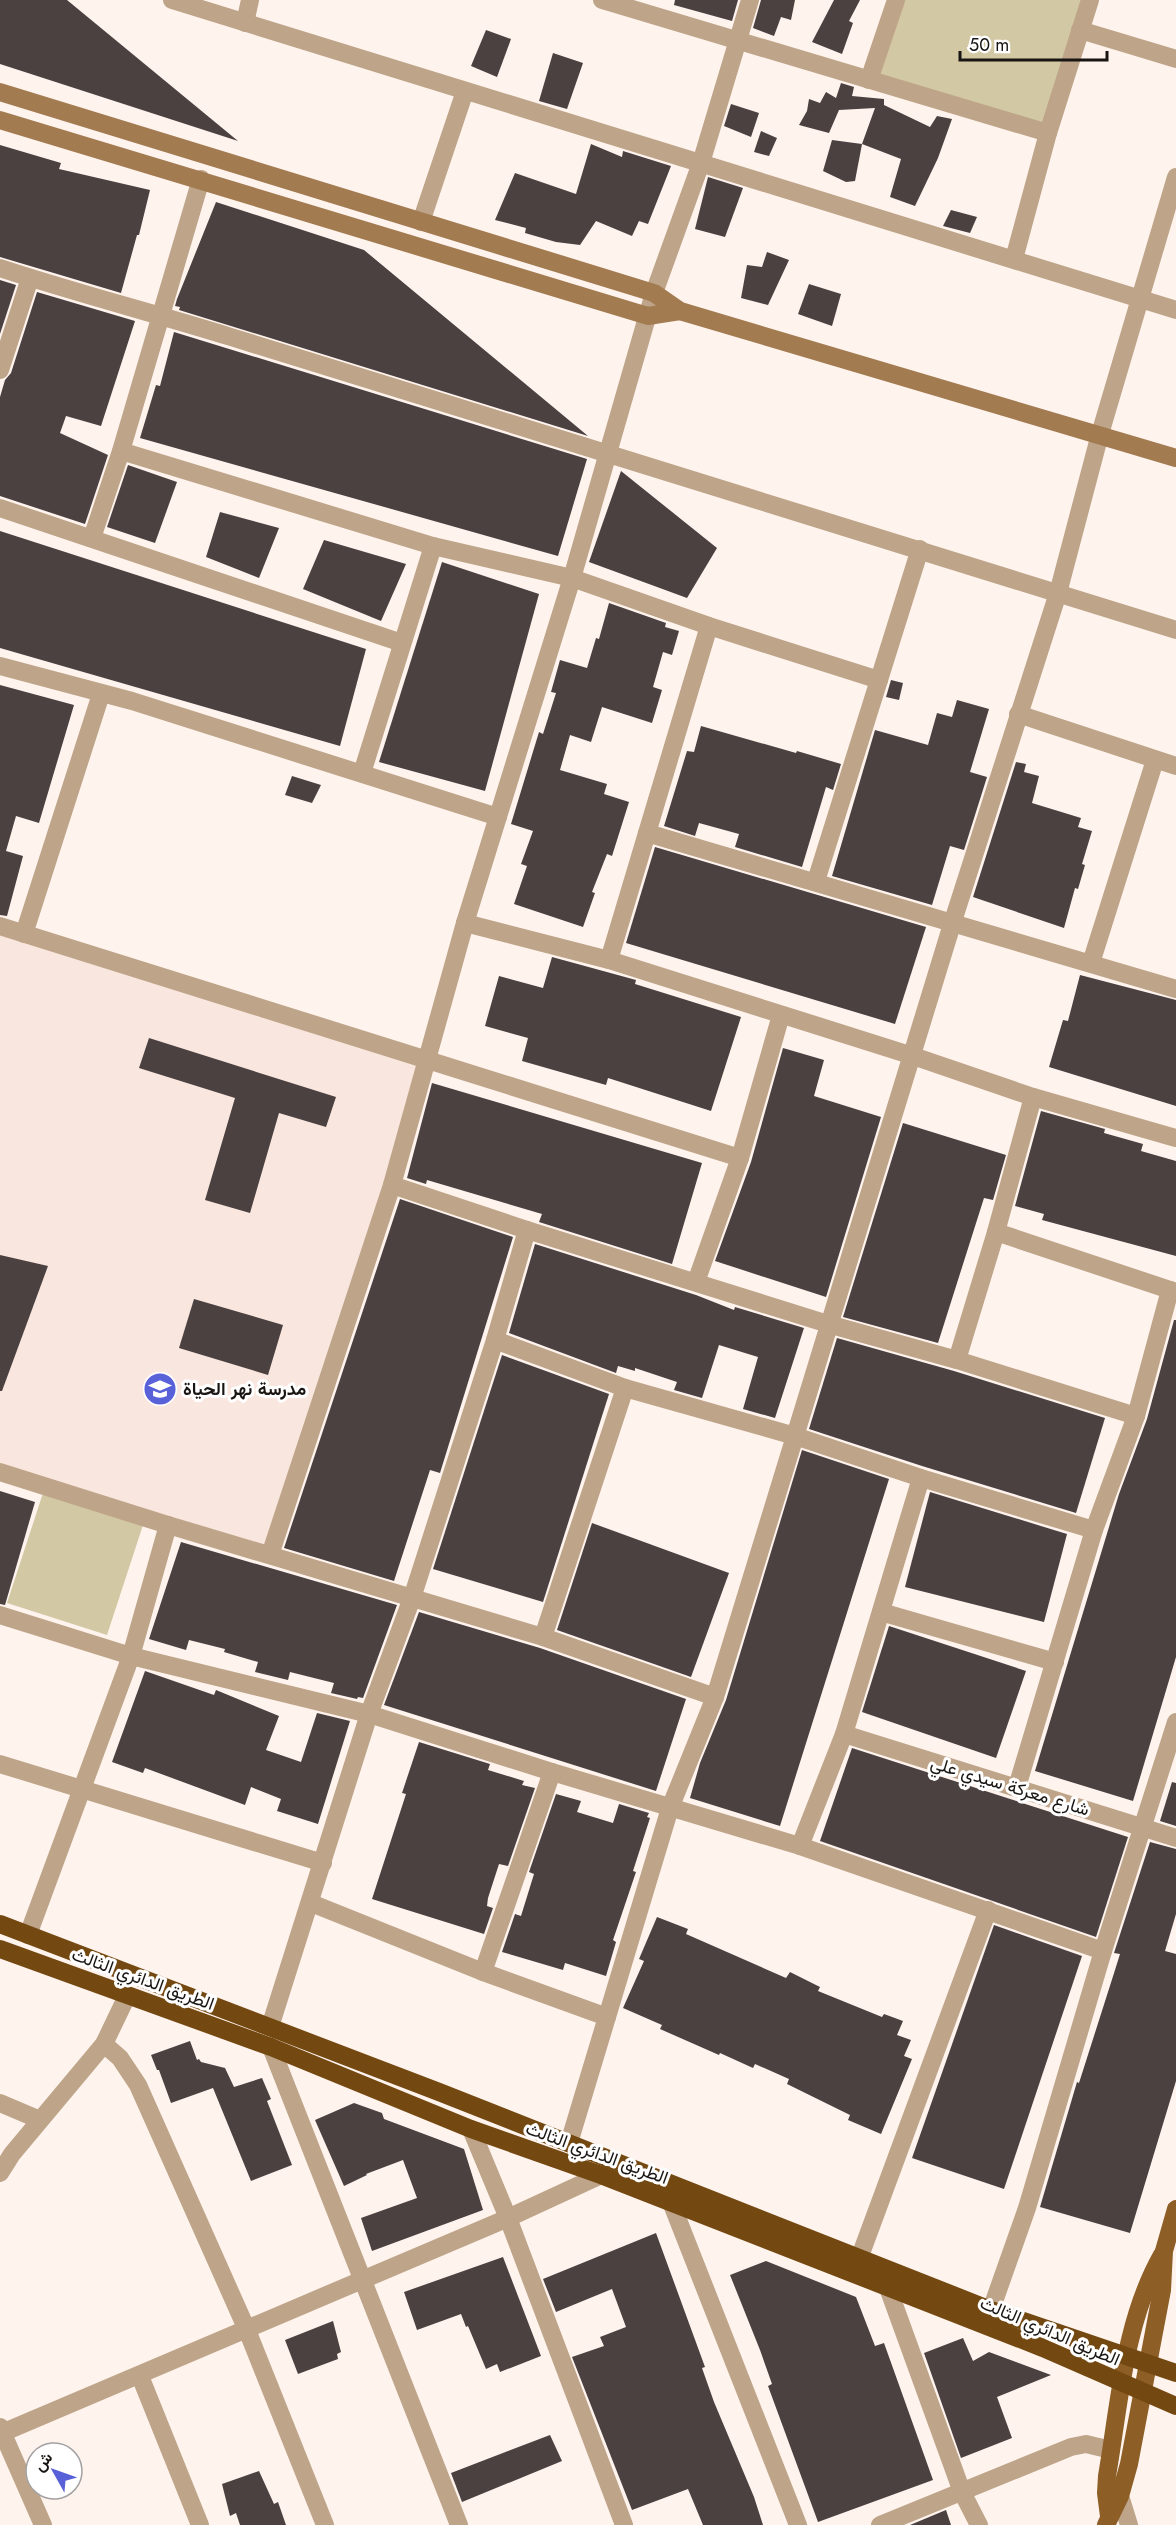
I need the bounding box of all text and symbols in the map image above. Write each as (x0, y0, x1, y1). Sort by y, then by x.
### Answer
scale bar (960, 24, 1107, 62)
text: 50 m (969, 32, 1009, 58)
school or university icon: مدرسة نهر الحياة (142, 1371, 178, 1407)
place label: مدرسة نهر الحياة (183, 1376, 307, 1402)
street label: شارع معركة سيدي علي (927, 1749, 1093, 1824)
street label: الطريق الدائري الثالث (67, 1941, 218, 2019)
street label: الطريق الدائري الثالث (521, 2115, 672, 2193)
street label: الطريق الدائري الثالث (975, 2290, 1124, 2374)
north arrow (24, 2441, 84, 2501)
text: ش (28, 2447, 58, 2476)

